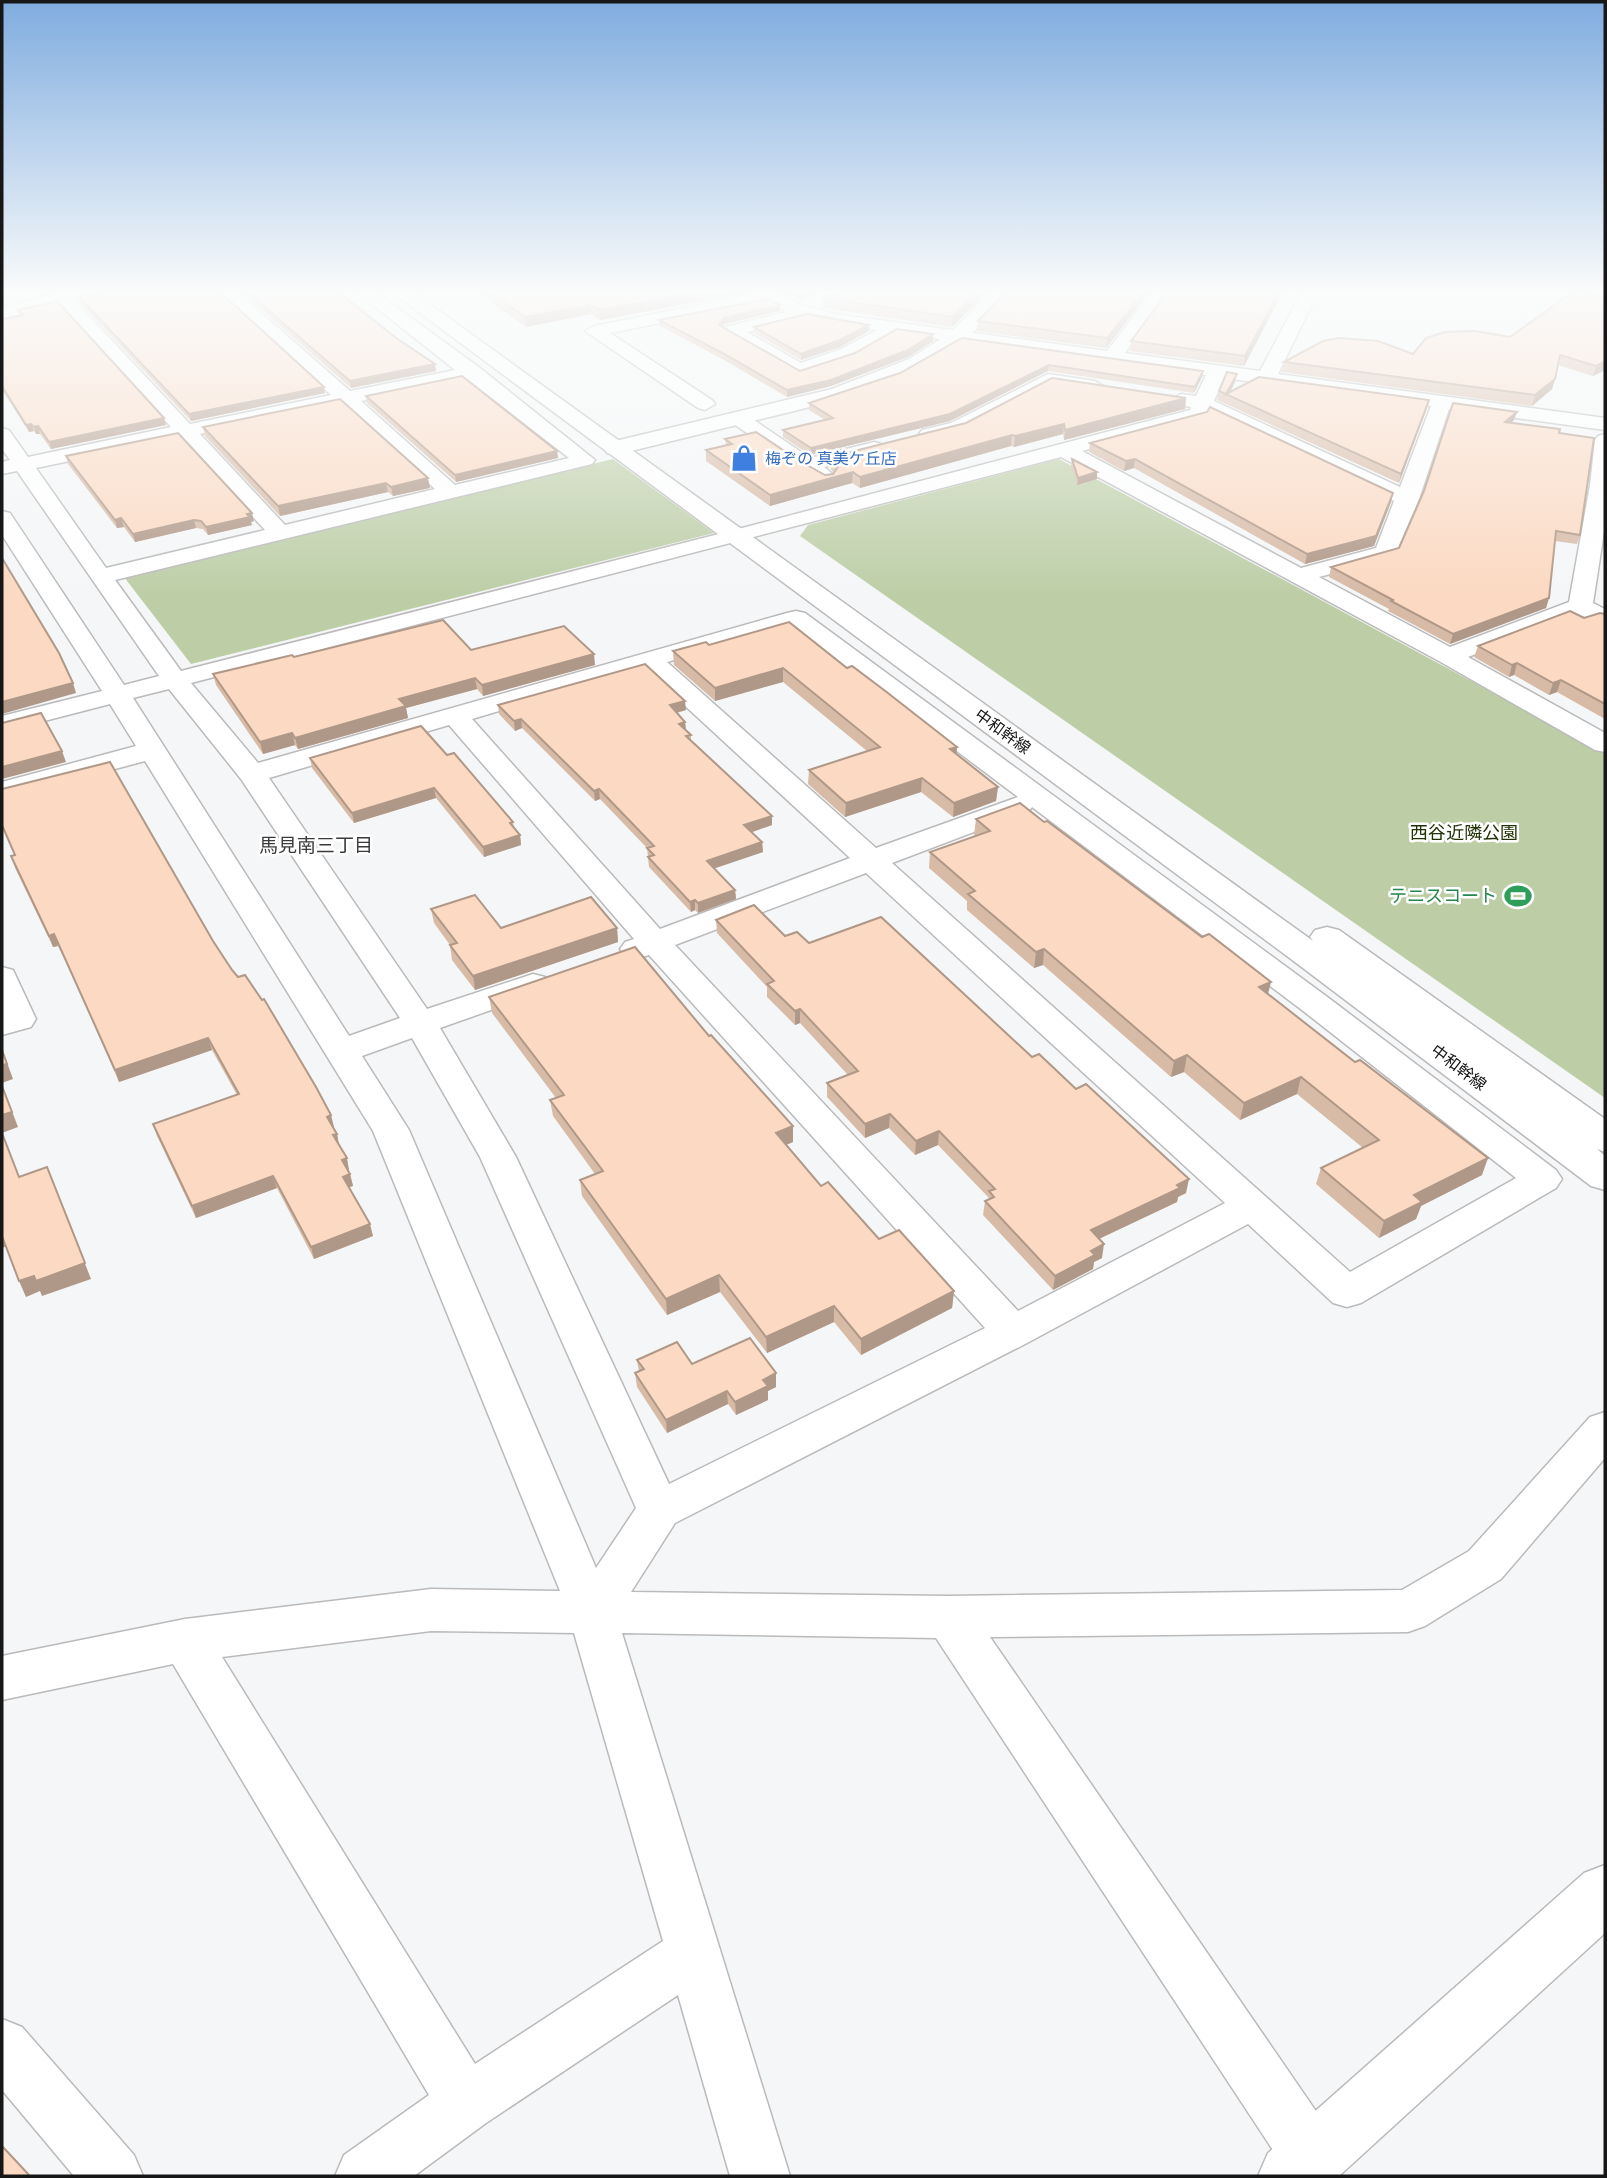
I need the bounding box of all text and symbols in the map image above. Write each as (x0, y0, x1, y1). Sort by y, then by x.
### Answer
shop icon: 梅ぞの 真美ケ丘店 (729, 443, 759, 473)
place label: 梅ぞの 真美ケ丘店 (765, 449, 897, 468)
street label: 中和幹線 (971, 705, 1034, 758)
park label: 西谷近隣公園 (1410, 822, 1518, 844)
district label: 馬見南三丁目 (259, 834, 373, 857)
sports icon: テニスコート (1503, 881, 1533, 911)
place label: テニスコート (1389, 885, 1497, 907)
street label: 中和幹線 (1427, 1041, 1490, 1094)

